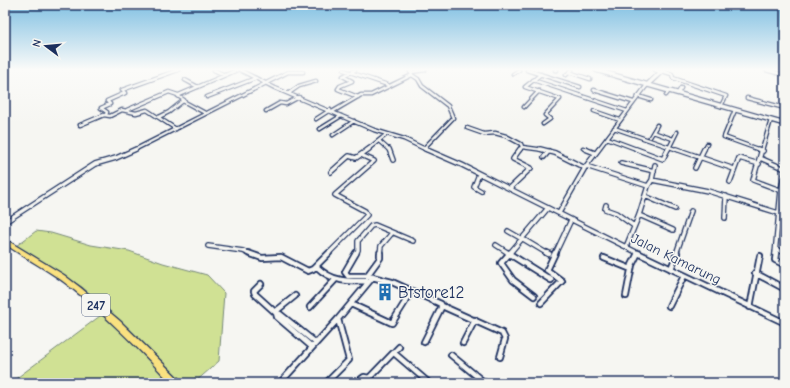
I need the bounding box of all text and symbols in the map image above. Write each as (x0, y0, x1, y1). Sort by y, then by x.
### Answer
north arrow (26, 26, 66, 66)
text: N (30, 38, 44, 49)
street label: Jalan Kamarung (628, 230, 724, 288)
building icon: Btstore12 (375, 282, 395, 302)
place label: Btstore12 (398, 283, 464, 302)
road number: 247 (82, 294, 110, 316)

